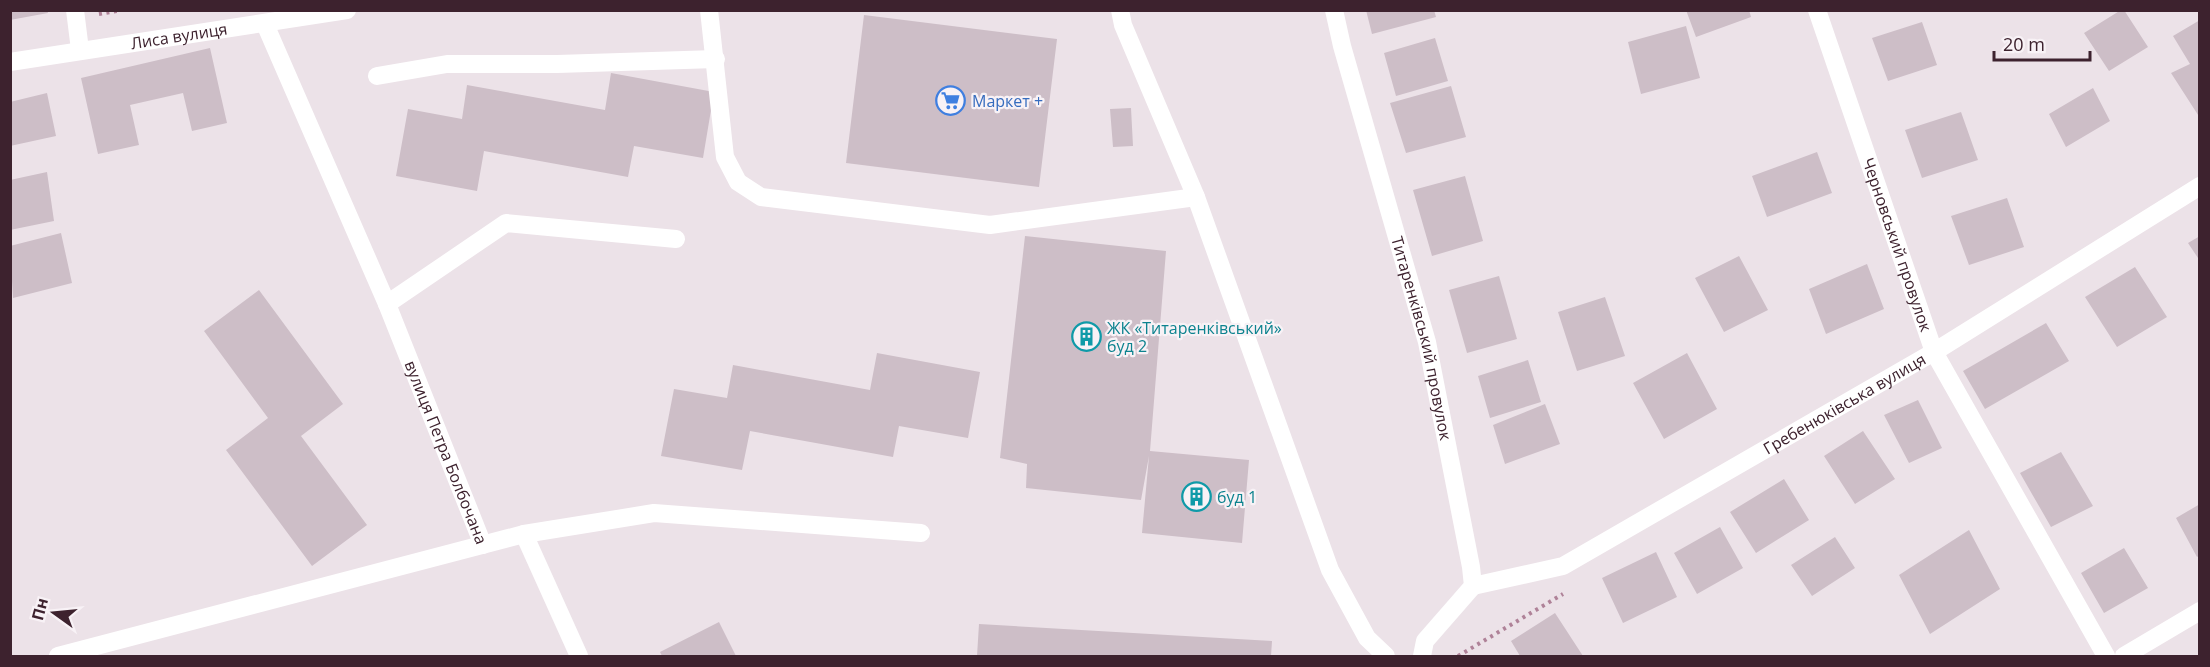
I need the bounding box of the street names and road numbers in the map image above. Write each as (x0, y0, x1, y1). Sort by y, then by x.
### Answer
street label: Лиса вулиця (129, 18, 229, 54)
street label: Черновський провулок (1857, 155, 1937, 335)
street label: Титаренківський провулок (1386, 234, 1457, 443)
street label: Гребенюківська вулиця (1759, 348, 1930, 459)
street label: вулиця Петра Болбочана (400, 357, 493, 547)

